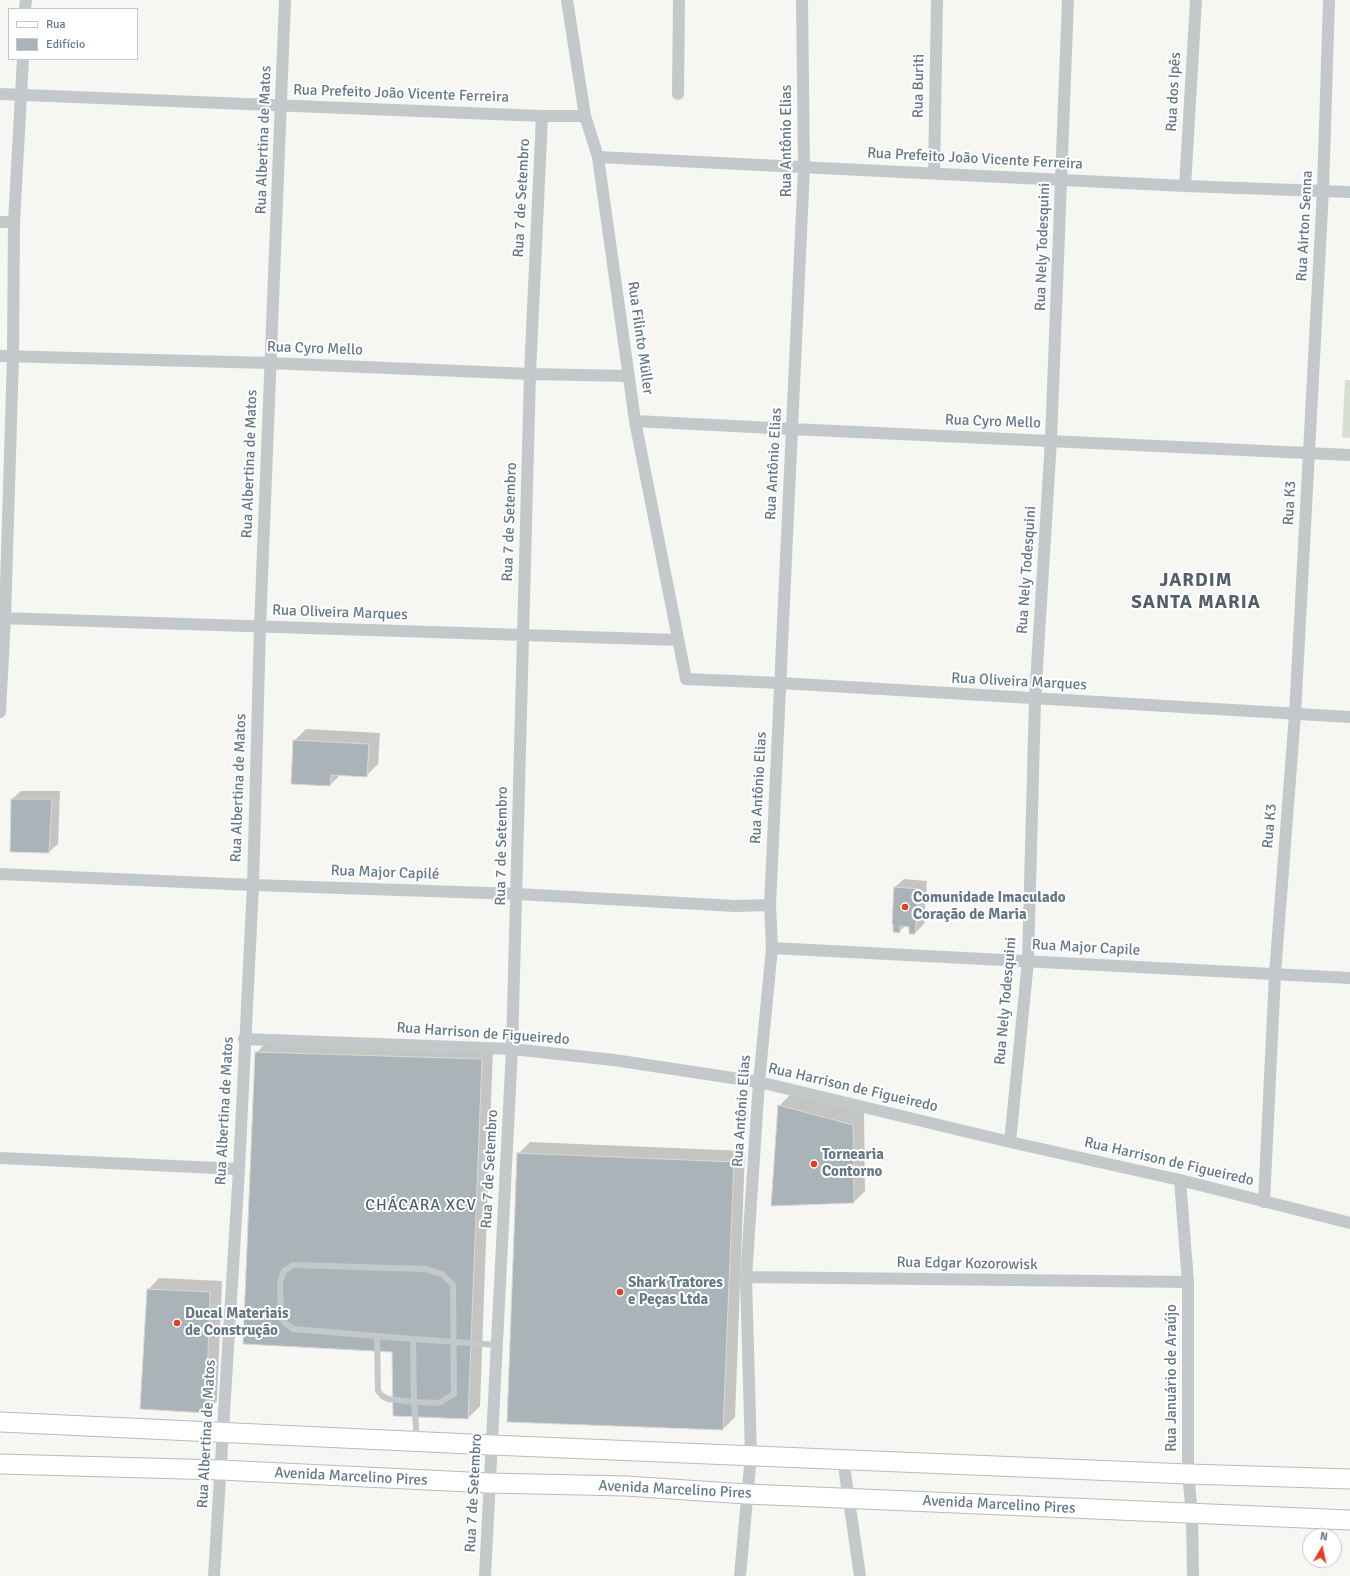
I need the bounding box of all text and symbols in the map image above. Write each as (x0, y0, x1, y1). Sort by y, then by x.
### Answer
legend (8, 8, 138, 60)
text: Rua (46, 17, 66, 32)
text: Edifício (46, 37, 85, 52)
street label: Rua dos Ipês (1163, 52, 1185, 132)
street label: Rua Buriti (909, 54, 929, 118)
street label: Rua Albertina de Matos (252, 65, 276, 215)
street label: Rua Prefeito João Vicente Ferreira (293, 81, 509, 107)
street label: Rua Antônio Elias (778, 85, 796, 197)
street label: Rua 7 de Setembro (510, 138, 534, 258)
street label: Rua Prefeito João Vicente Ferreira (867, 144, 1083, 174)
street label: Rua Airton Senna (1293, 170, 1317, 282)
street label: Rua Nely Todesquini (1032, 183, 1054, 311)
street label: Rua Filinto Müller (623, 280, 657, 396)
street label: Rua Cyro Mello (267, 338, 363, 360)
street label: Rua Albertina de Matos (238, 389, 262, 539)
street label: Rua Antônio Elias (762, 407, 786, 521)
street label: Rua Cyro Mello (945, 411, 1041, 433)
street label: Rua 7 de Setembro (499, 462, 521, 582)
street label: Rua K3 (1280, 480, 1300, 526)
street label: Rua Nely Todesquini (1014, 505, 1040, 635)
district label: JARDIM SANTA MARIA (1131, 570, 1261, 614)
street label: Rua Oliveira Marques (272, 602, 408, 624)
street label: Rua Oliveira Marques (951, 669, 1087, 695)
street label: Rua Albertina de Matos (227, 713, 251, 863)
street label: Rua Antônio Elias (747, 731, 771, 845)
street label: Rua 7 de Setembro (492, 786, 512, 906)
street label: Rua K3 (1259, 803, 1281, 849)
street label: Rua Major Capilé (330, 862, 440, 884)
place label: Comunidade Imaculado Coração de Maria (913, 889, 1066, 924)
marker: Comunidade Imaculado Coração de Maria (900, 902, 910, 912)
street label: Rua Nely Todesquini (991, 936, 1021, 1066)
street label: Rua Major Capile (1031, 936, 1141, 960)
street label: Rua Harrison de Figueiredo (396, 1019, 570, 1049)
street label: Rua Albertina de Matos (212, 1036, 238, 1186)
street label: Rua Antônio Elias (729, 1054, 755, 1168)
street label: Rua Harrison de Figueiredo (766, 1060, 940, 1116)
street label: Rua 7 de Setembro (478, 1109, 502, 1229)
street label: Rua Harrison de Figueiredo (1082, 1134, 1256, 1190)
place label: Tornearia Contorno (822, 1146, 884, 1181)
marker: Tornearia Contorno (809, 1159, 819, 1169)
district label: CHÁCARA XCV (365, 1196, 477, 1216)
street label: Rua Edgar Kozorowisk (896, 1254, 1038, 1274)
place label: Shark Tratores e Peças Ltda (628, 1274, 723, 1309)
marker: Shark Tratores e Peças Ltda (615, 1287, 625, 1297)
street label: Rua Januário de Araújo (1163, 1304, 1181, 1452)
place label: Ducal Materiais de Construção (185, 1305, 289, 1340)
marker: Ducal Materiais de Construção (172, 1318, 182, 1328)
street label: Rua Albertina de Matos (194, 1359, 220, 1509)
street label: Rua 7 de Setembro (462, 1433, 486, 1553)
street label: Avenida Marcelino Pires (274, 1464, 428, 1490)
street label: Avenida Marcelino Pires (598, 1477, 752, 1503)
street label: Avenida Marcelino Pires (922, 1492, 1076, 1518)
north arrow (1302, 1528, 1342, 1568)
text: N (1319, 1530, 1329, 1544)

